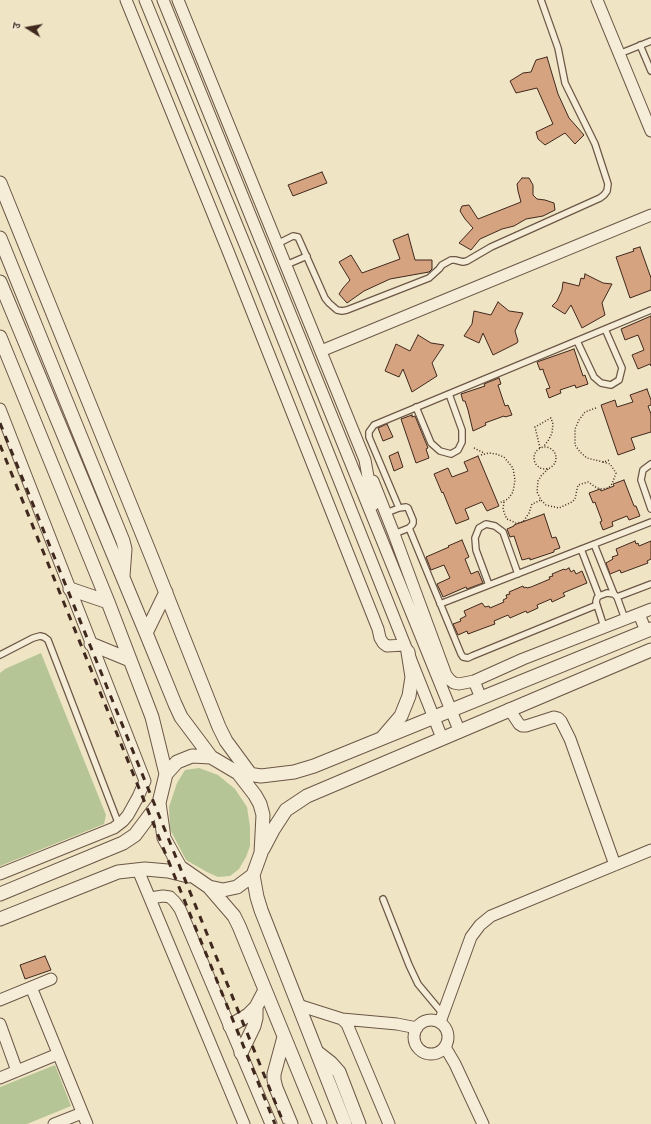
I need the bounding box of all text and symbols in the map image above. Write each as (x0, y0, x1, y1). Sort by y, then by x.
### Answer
north arrow (8, 8, 48, 48)
text: उ (9, 22, 24, 30)

